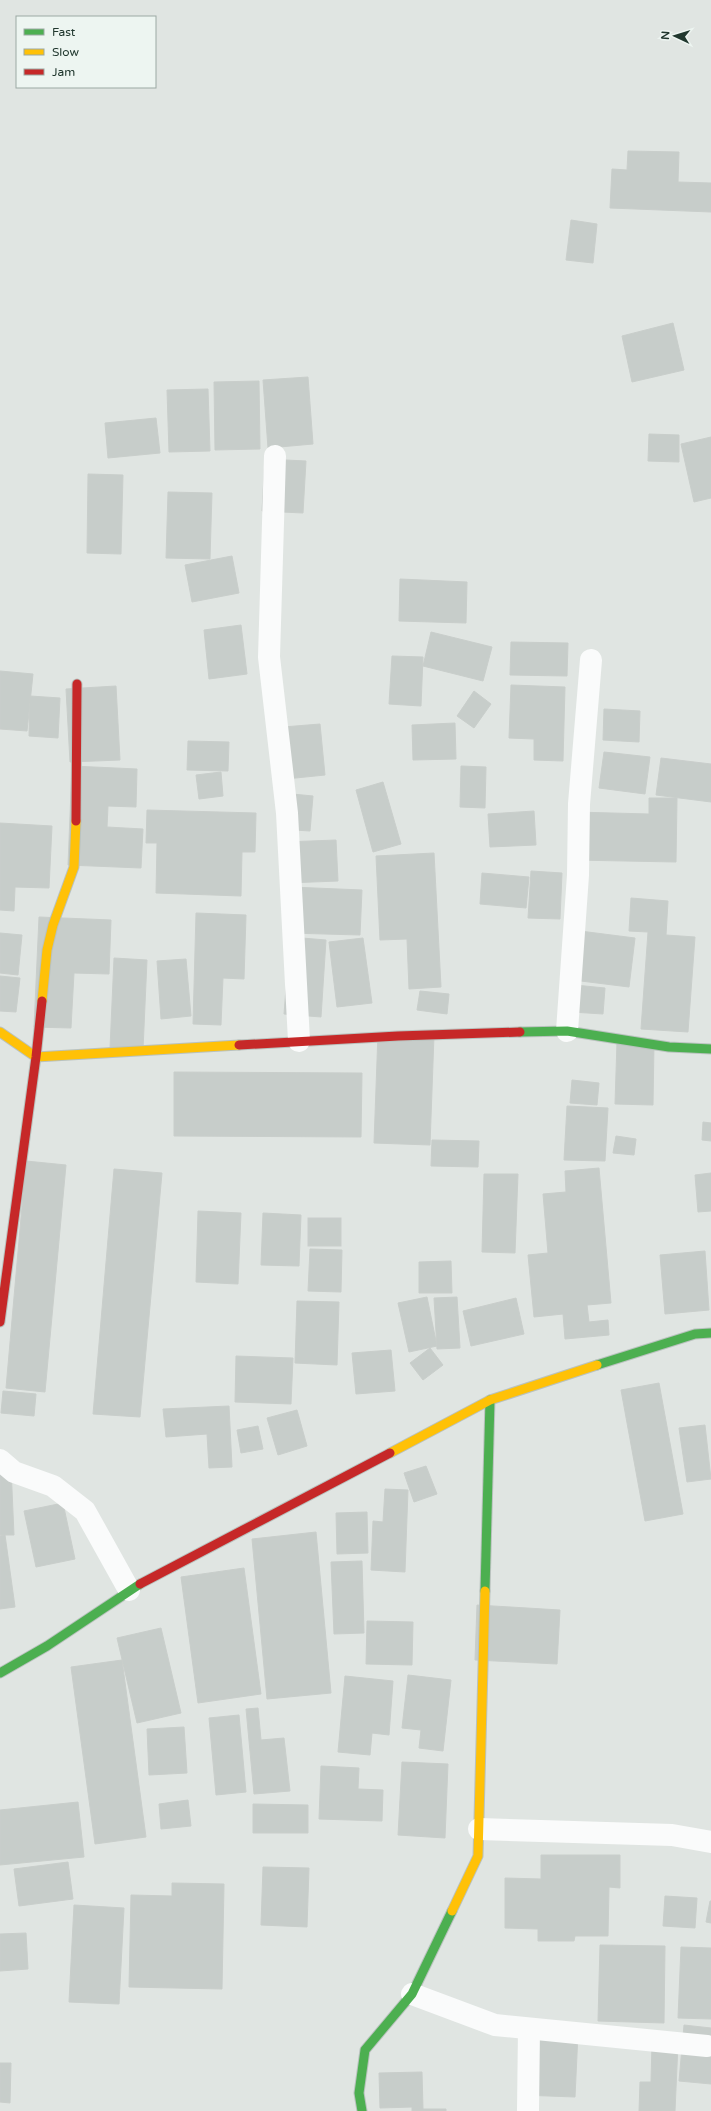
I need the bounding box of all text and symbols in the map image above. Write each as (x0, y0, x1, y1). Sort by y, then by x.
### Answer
legend (16, 16, 156, 88)
north arrow (655, 16, 695, 56)
text: Fast (52, 25, 76, 39)
text: N (659, 30, 672, 40)
text: Slow (52, 45, 79, 59)
text: Jam (52, 65, 75, 79)

